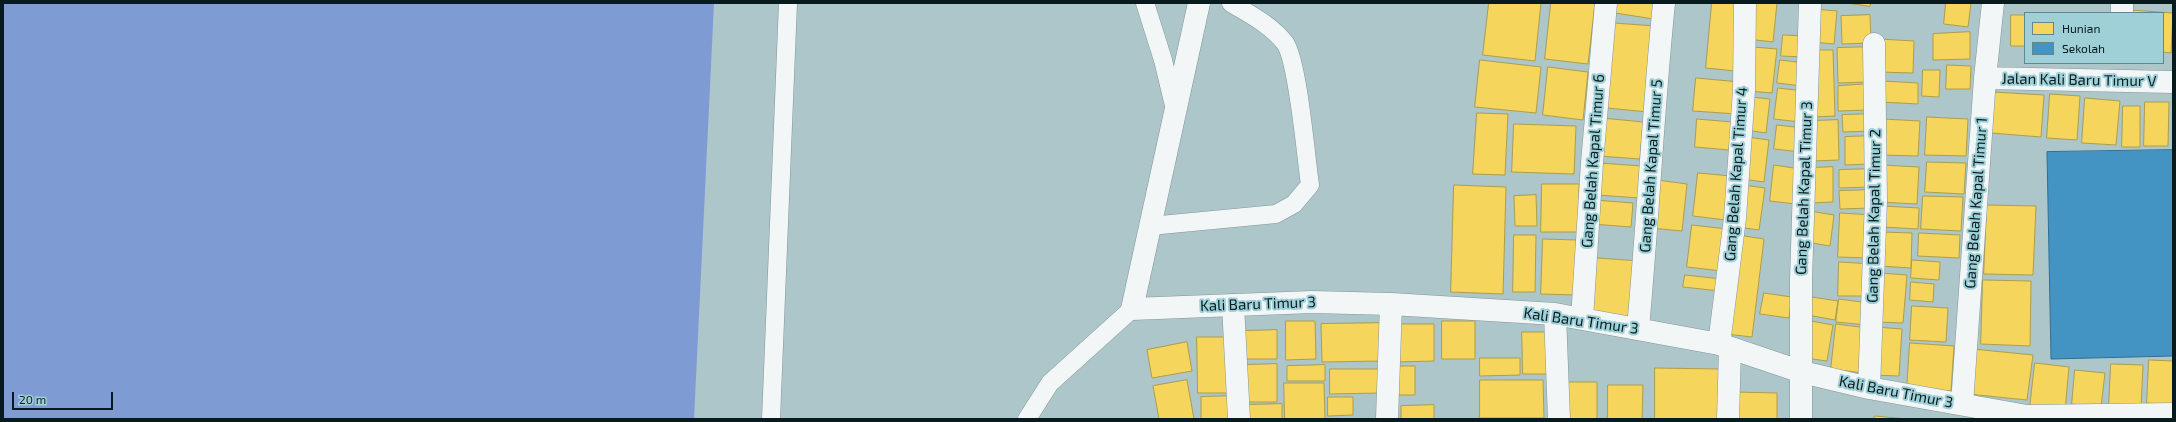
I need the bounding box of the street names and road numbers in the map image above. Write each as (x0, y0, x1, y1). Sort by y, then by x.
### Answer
street label: Jalan Kali Baru Timur V (2001, 70, 2157, 90)
street label: Gang Belah Kapal Timur 6 (1578, 74, 1608, 248)
street label: Gang Belah Kapal Timur 5 (1636, 79, 1666, 253)
street label: Gang Belah Kapal Timur 4 (1721, 86, 1751, 262)
street label: Gang Belah Kapal Timur 3 (1792, 101, 1816, 275)
street label: Gang Belah Kapal Timur 1 (1961, 117, 1991, 289)
street label: Gang Belah Kapal Timur 2 (1863, 129, 1885, 303)
street label: Kali Baru Timur 3 (1200, 293, 1316, 315)
street label: Kali Baru Timur 3 (1522, 304, 1640, 338)
street label: Kali Baru Timur 3 (1837, 372, 1955, 412)

